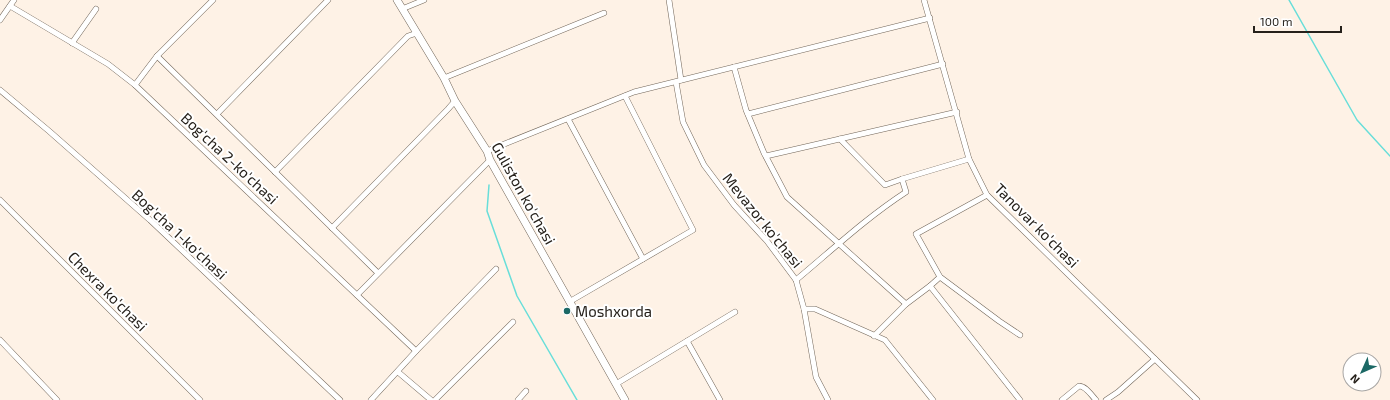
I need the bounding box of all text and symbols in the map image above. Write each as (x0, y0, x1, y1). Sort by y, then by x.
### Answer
scale bar (1254, 8, 1341, 34)
text: 100 m (1260, 14, 1292, 28)
street label: Bog'cha 2-ko'chasi (178, 108, 282, 208)
street label: Guliston ko'chasi (488, 139, 560, 247)
street label: Mevazor ko'chasi (719, 169, 807, 271)
street label: Tanovar ko'chasi (991, 179, 1083, 271)
street label: Bog'cha 1-ko'chasi (129, 185, 231, 283)
street label: Chexra ko'chasi (65, 248, 151, 334)
place label: Moshxorda (575, 302, 652, 320)
marker: Moshxorda (562, 306, 572, 316)
north arrow (1342, 352, 1382, 392)
text: N (1347, 372, 1362, 387)

